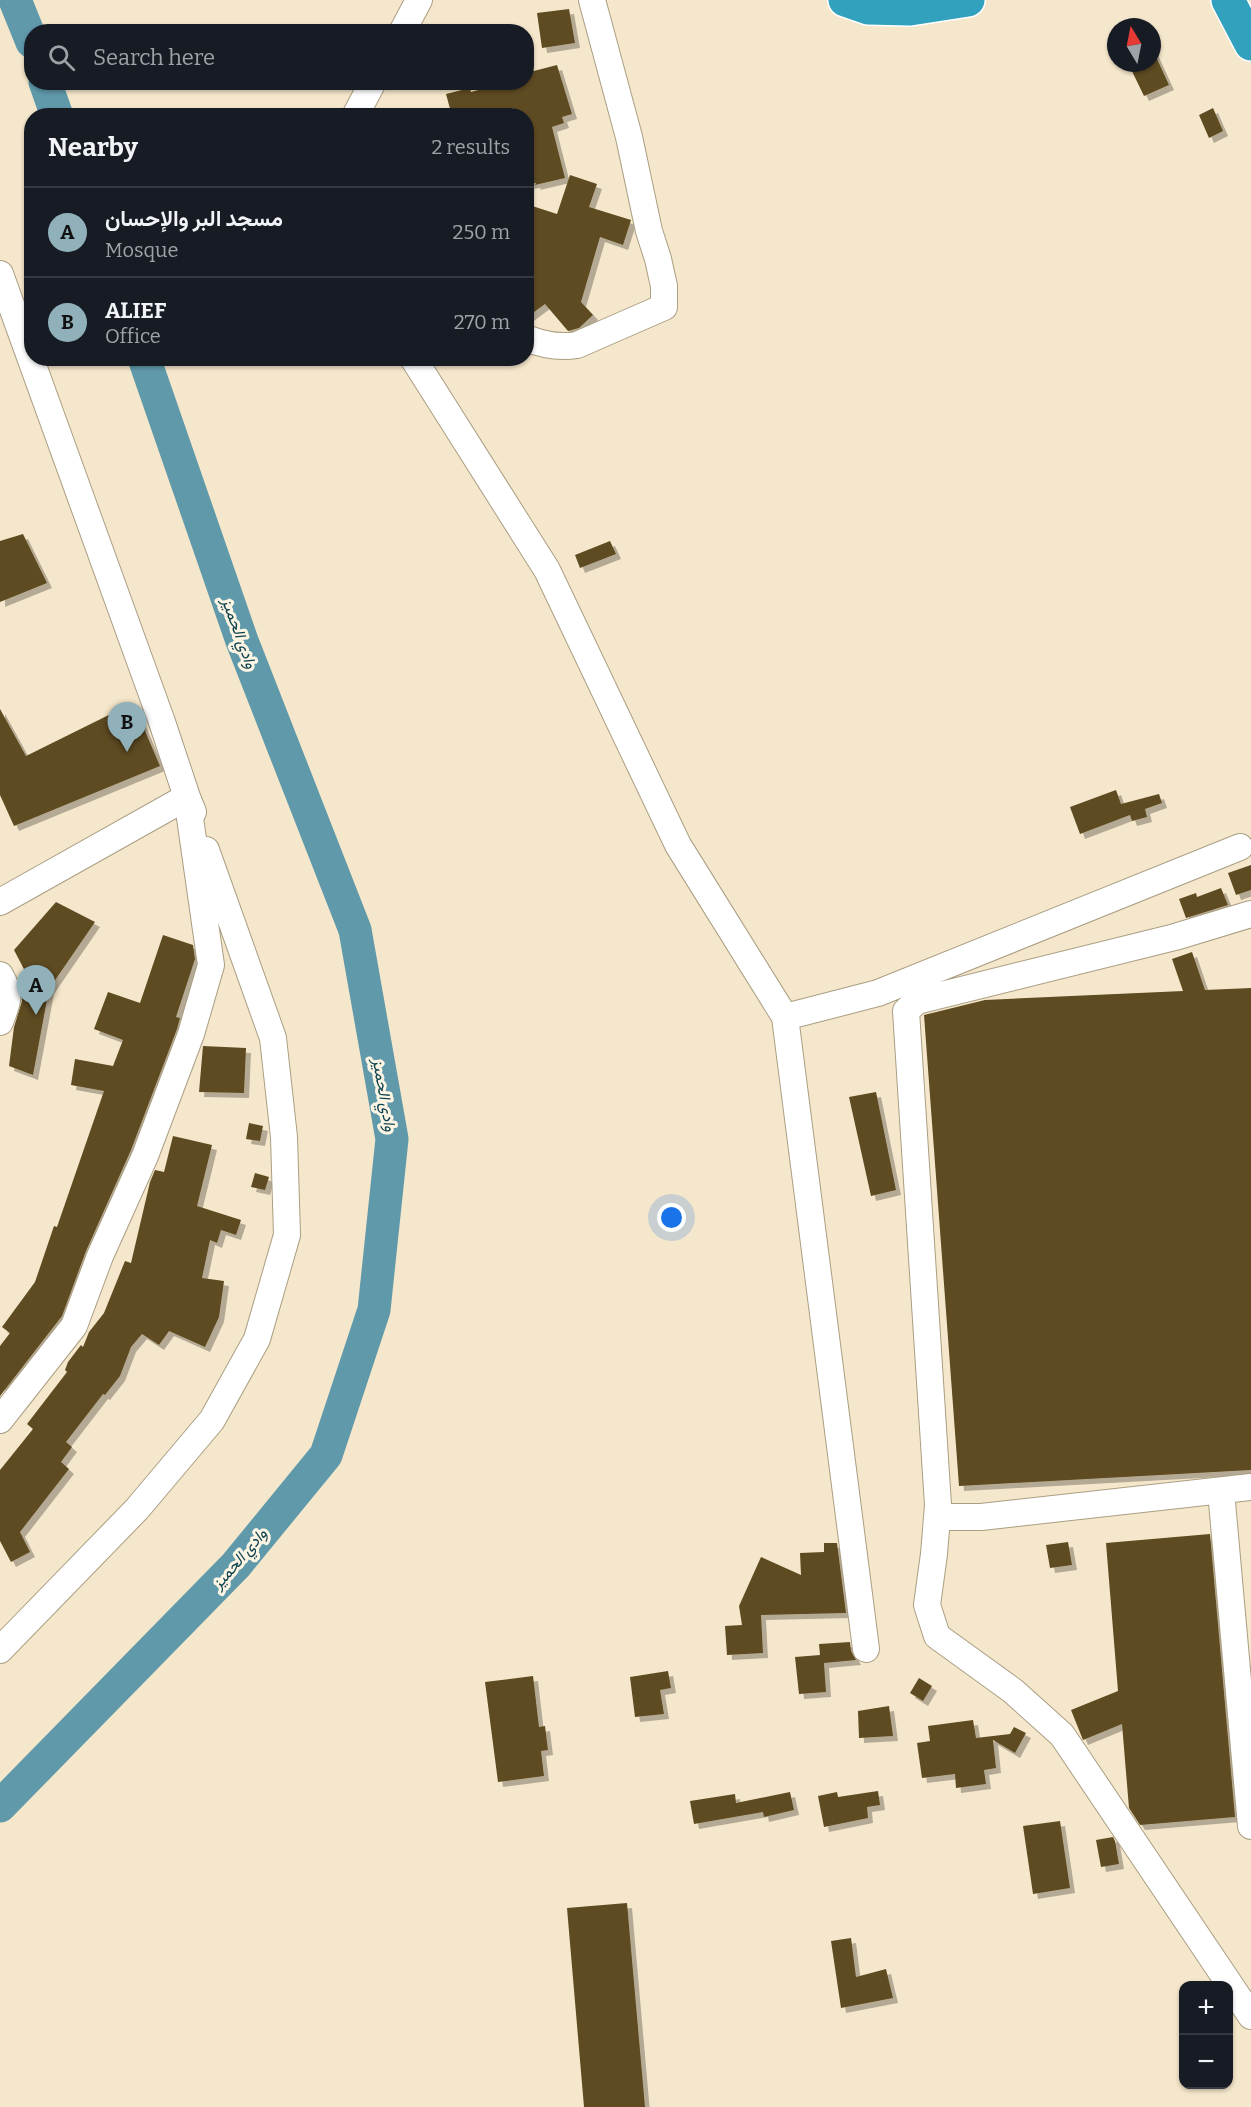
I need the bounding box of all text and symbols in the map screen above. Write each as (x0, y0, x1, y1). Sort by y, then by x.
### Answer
north arrow (1107, 18, 1161, 72)
search box (24, 24, 534, 90)
icon: search (45, 41, 78, 74)
text: Search here (93, 44, 215, 71)
text: Nearby (48, 132, 138, 163)
text: 2 results (431, 135, 510, 159)
text: مسجد البر والإحسان (105, 205, 283, 232)
text: A (60, 220, 75, 244)
text: 250 m (453, 220, 510, 244)
text: Mosque (105, 238, 178, 262)
text: ALIEF (105, 297, 166, 324)
text: B (61, 310, 74, 334)
text: 270 m (454, 310, 510, 334)
text: Office (105, 324, 161, 348)
water label: وادي الحميز (214, 594, 261, 672)
pin: B (108, 702, 146, 752)
pin: A (16, 966, 56, 1015)
water label: وادي الحميز (365, 1056, 400, 1134)
your location (657, 1203, 686, 1232)
water label: وادي الحميز (207, 1524, 274, 1596)
map controls (1179, 1981, 1233, 2089)
button: + (1179, 1981, 1233, 2035)
button: − (1179, 2035, 1233, 2089)

